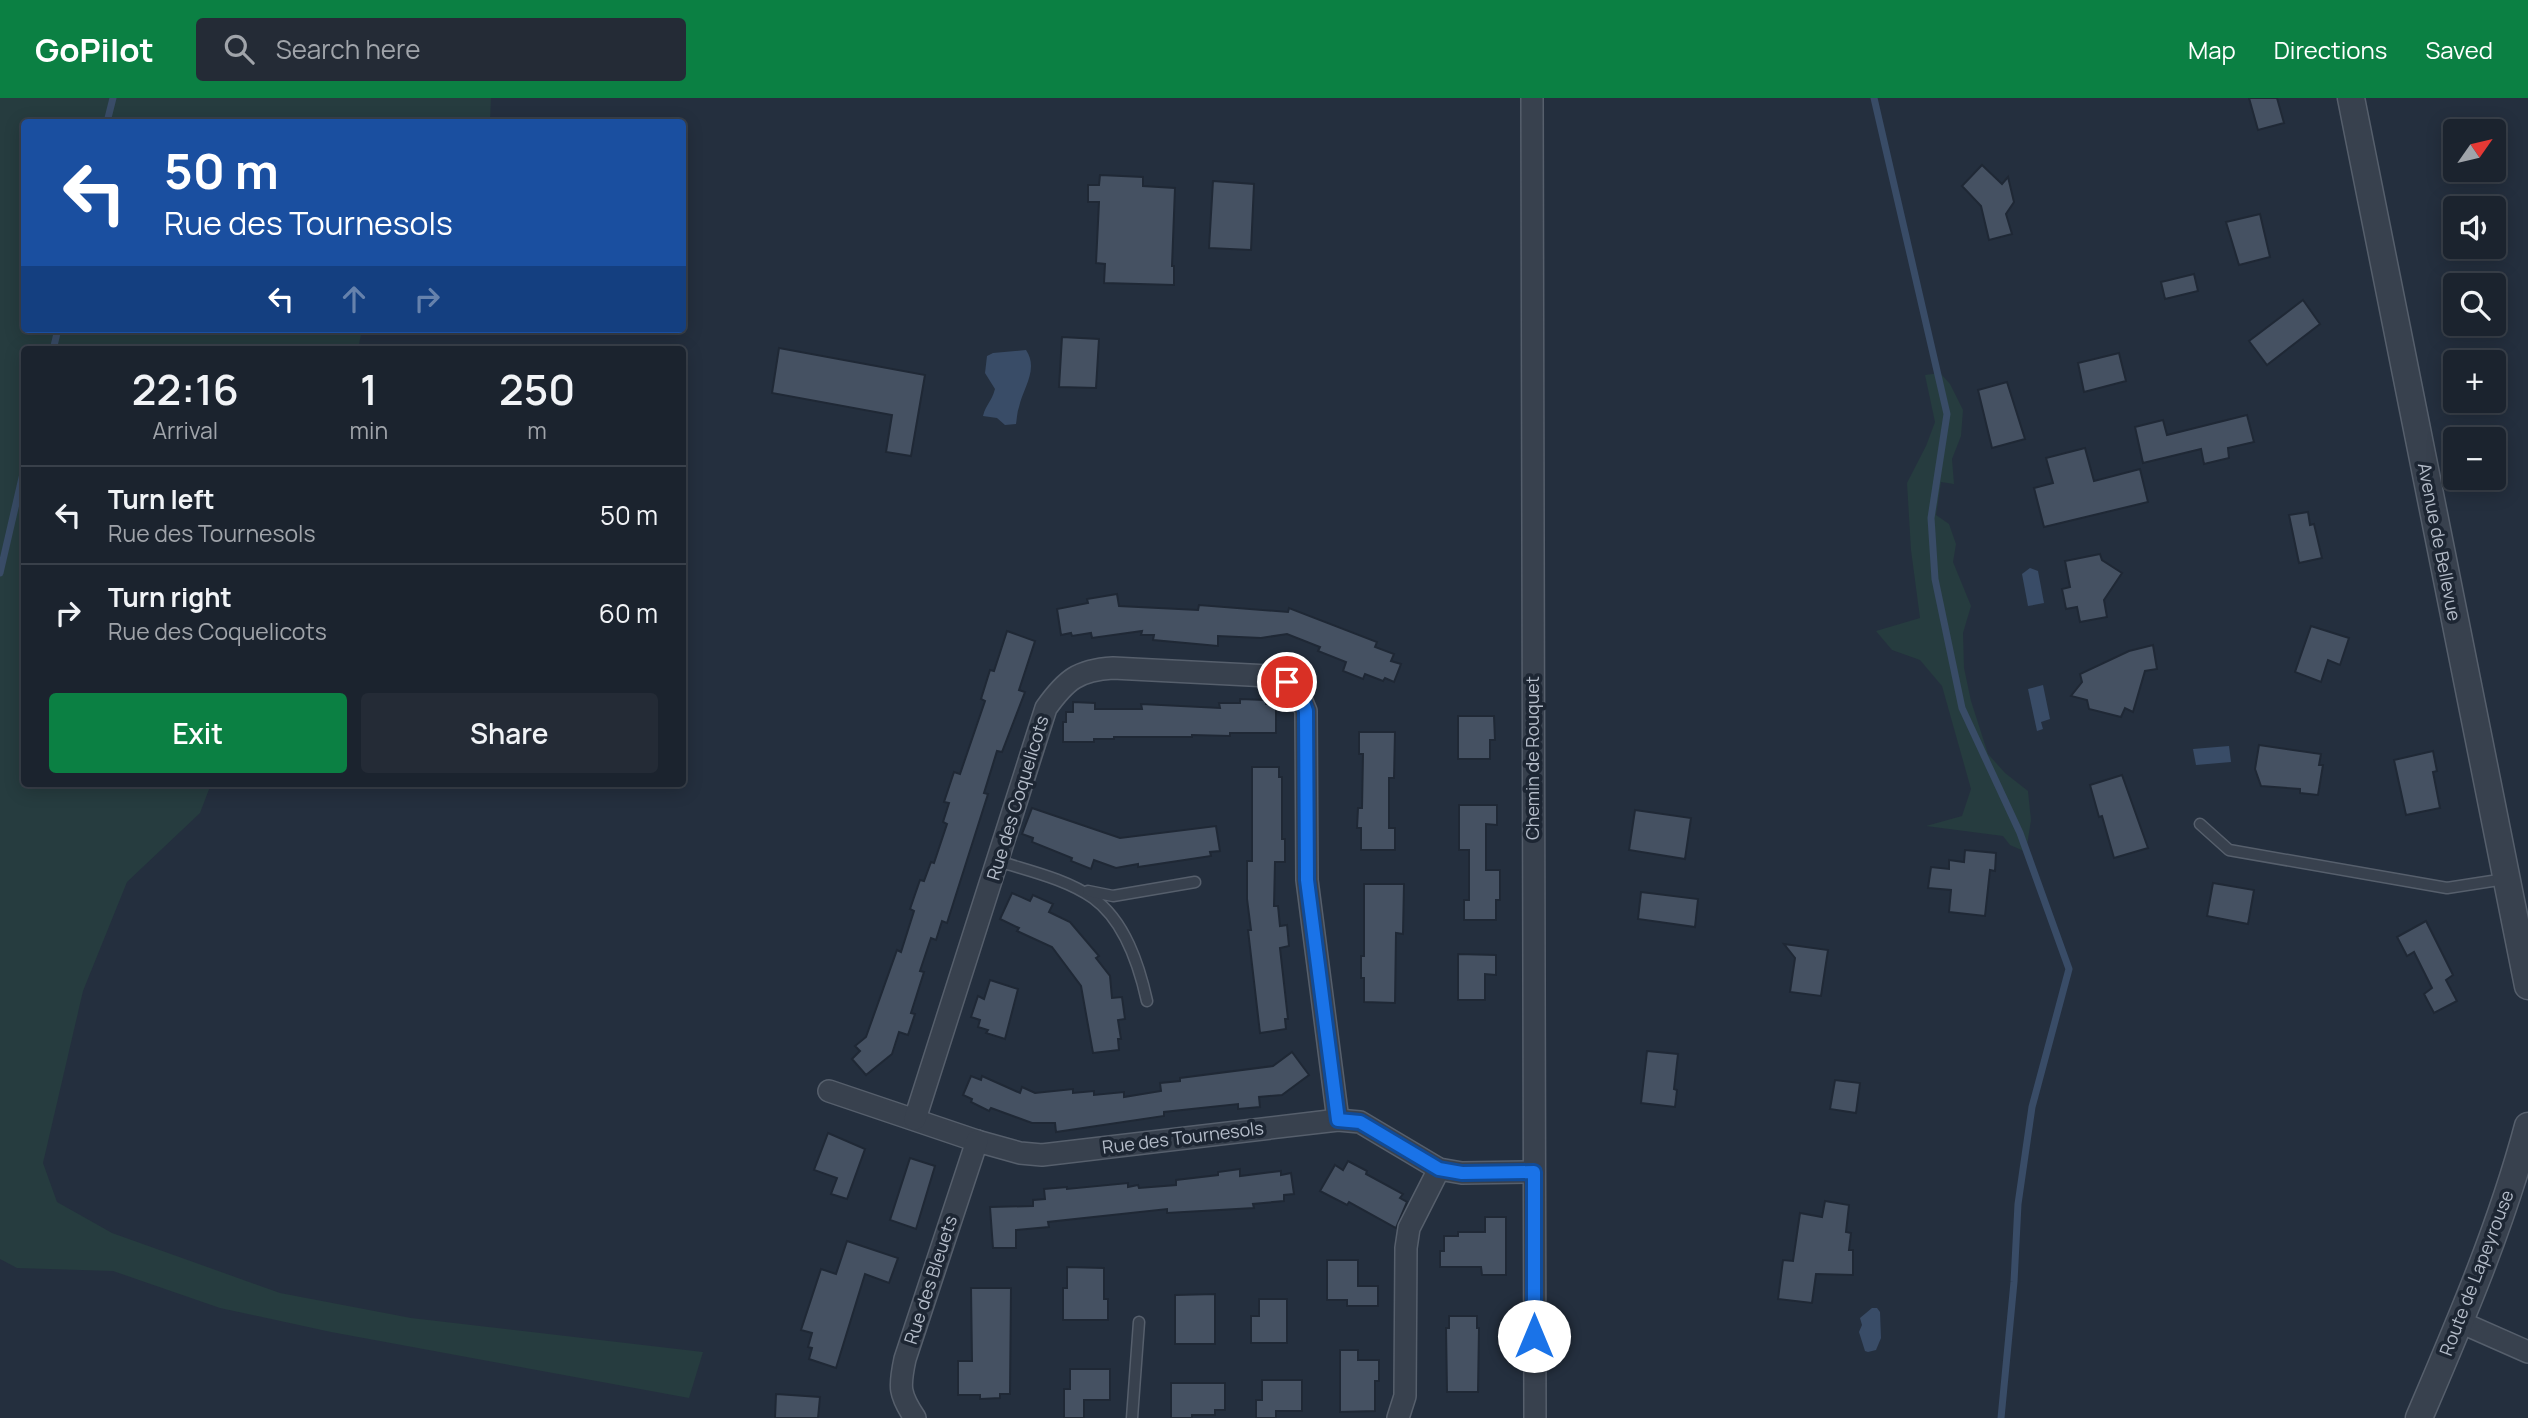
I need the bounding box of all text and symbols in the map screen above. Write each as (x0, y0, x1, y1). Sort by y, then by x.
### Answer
search box (196, 18, 686, 81)
text: GoPilot (35, 27, 154, 72)
icon: search (220, 30, 258, 68)
text: Search here (276, 31, 420, 67)
text: Map (2188, 33, 2236, 66)
text: Directions (2274, 33, 2387, 66)
text: Saved (2425, 33, 2493, 66)
north arrow (2443, 119, 2506, 182)
map controls (2443, 119, 2506, 490)
text: 50 m (164, 137, 279, 204)
icon: left (49, 147, 140, 238)
button: sound (2443, 196, 2506, 259)
text: Rue des Tournesols (164, 201, 453, 245)
button: search (2443, 273, 2506, 336)
icon: left (262, 280, 300, 318)
icon: ahead (335, 280, 373, 318)
icon: right (408, 280, 446, 318)
button: + (2443, 350, 2506, 413)
text: 22:16 (132, 360, 239, 418)
text: 1 (360, 360, 378, 418)
text: 250 (499, 360, 575, 418)
text: Arrival (152, 414, 218, 446)
text: min (350, 414, 388, 446)
text: m (527, 414, 547, 446)
button: − (2443, 427, 2506, 490)
street label: Avenue de Bellevue (2413, 461, 2467, 623)
text: Turn left (108, 481, 215, 517)
icon: left (49, 496, 87, 534)
text: 50 m (600, 497, 658, 533)
text: Rue des Tournesols (108, 517, 316, 549)
text: Turn right (108, 579, 232, 615)
icon: right (49, 594, 87, 632)
text: 60 m (599, 595, 658, 631)
text: Rue des Coquelicots (108, 615, 327, 647)
pin (1257, 652, 1317, 712)
icon: arrive (1268, 663, 1306, 701)
street label: Chemin de Rouquet (1520, 676, 1544, 840)
button: Exit (49, 693, 347, 773)
button: Share (361, 693, 658, 773)
street label: Rue des Coquelicots (981, 712, 1054, 883)
street label: Rue des Tournesols (1101, 1115, 1265, 1159)
street label: Route de Lapeyrouse (2433, 1186, 2519, 1359)
street label: Rue des Bleuets (898, 1212, 962, 1347)
position arrow (1497, 1299, 1571, 1373)

